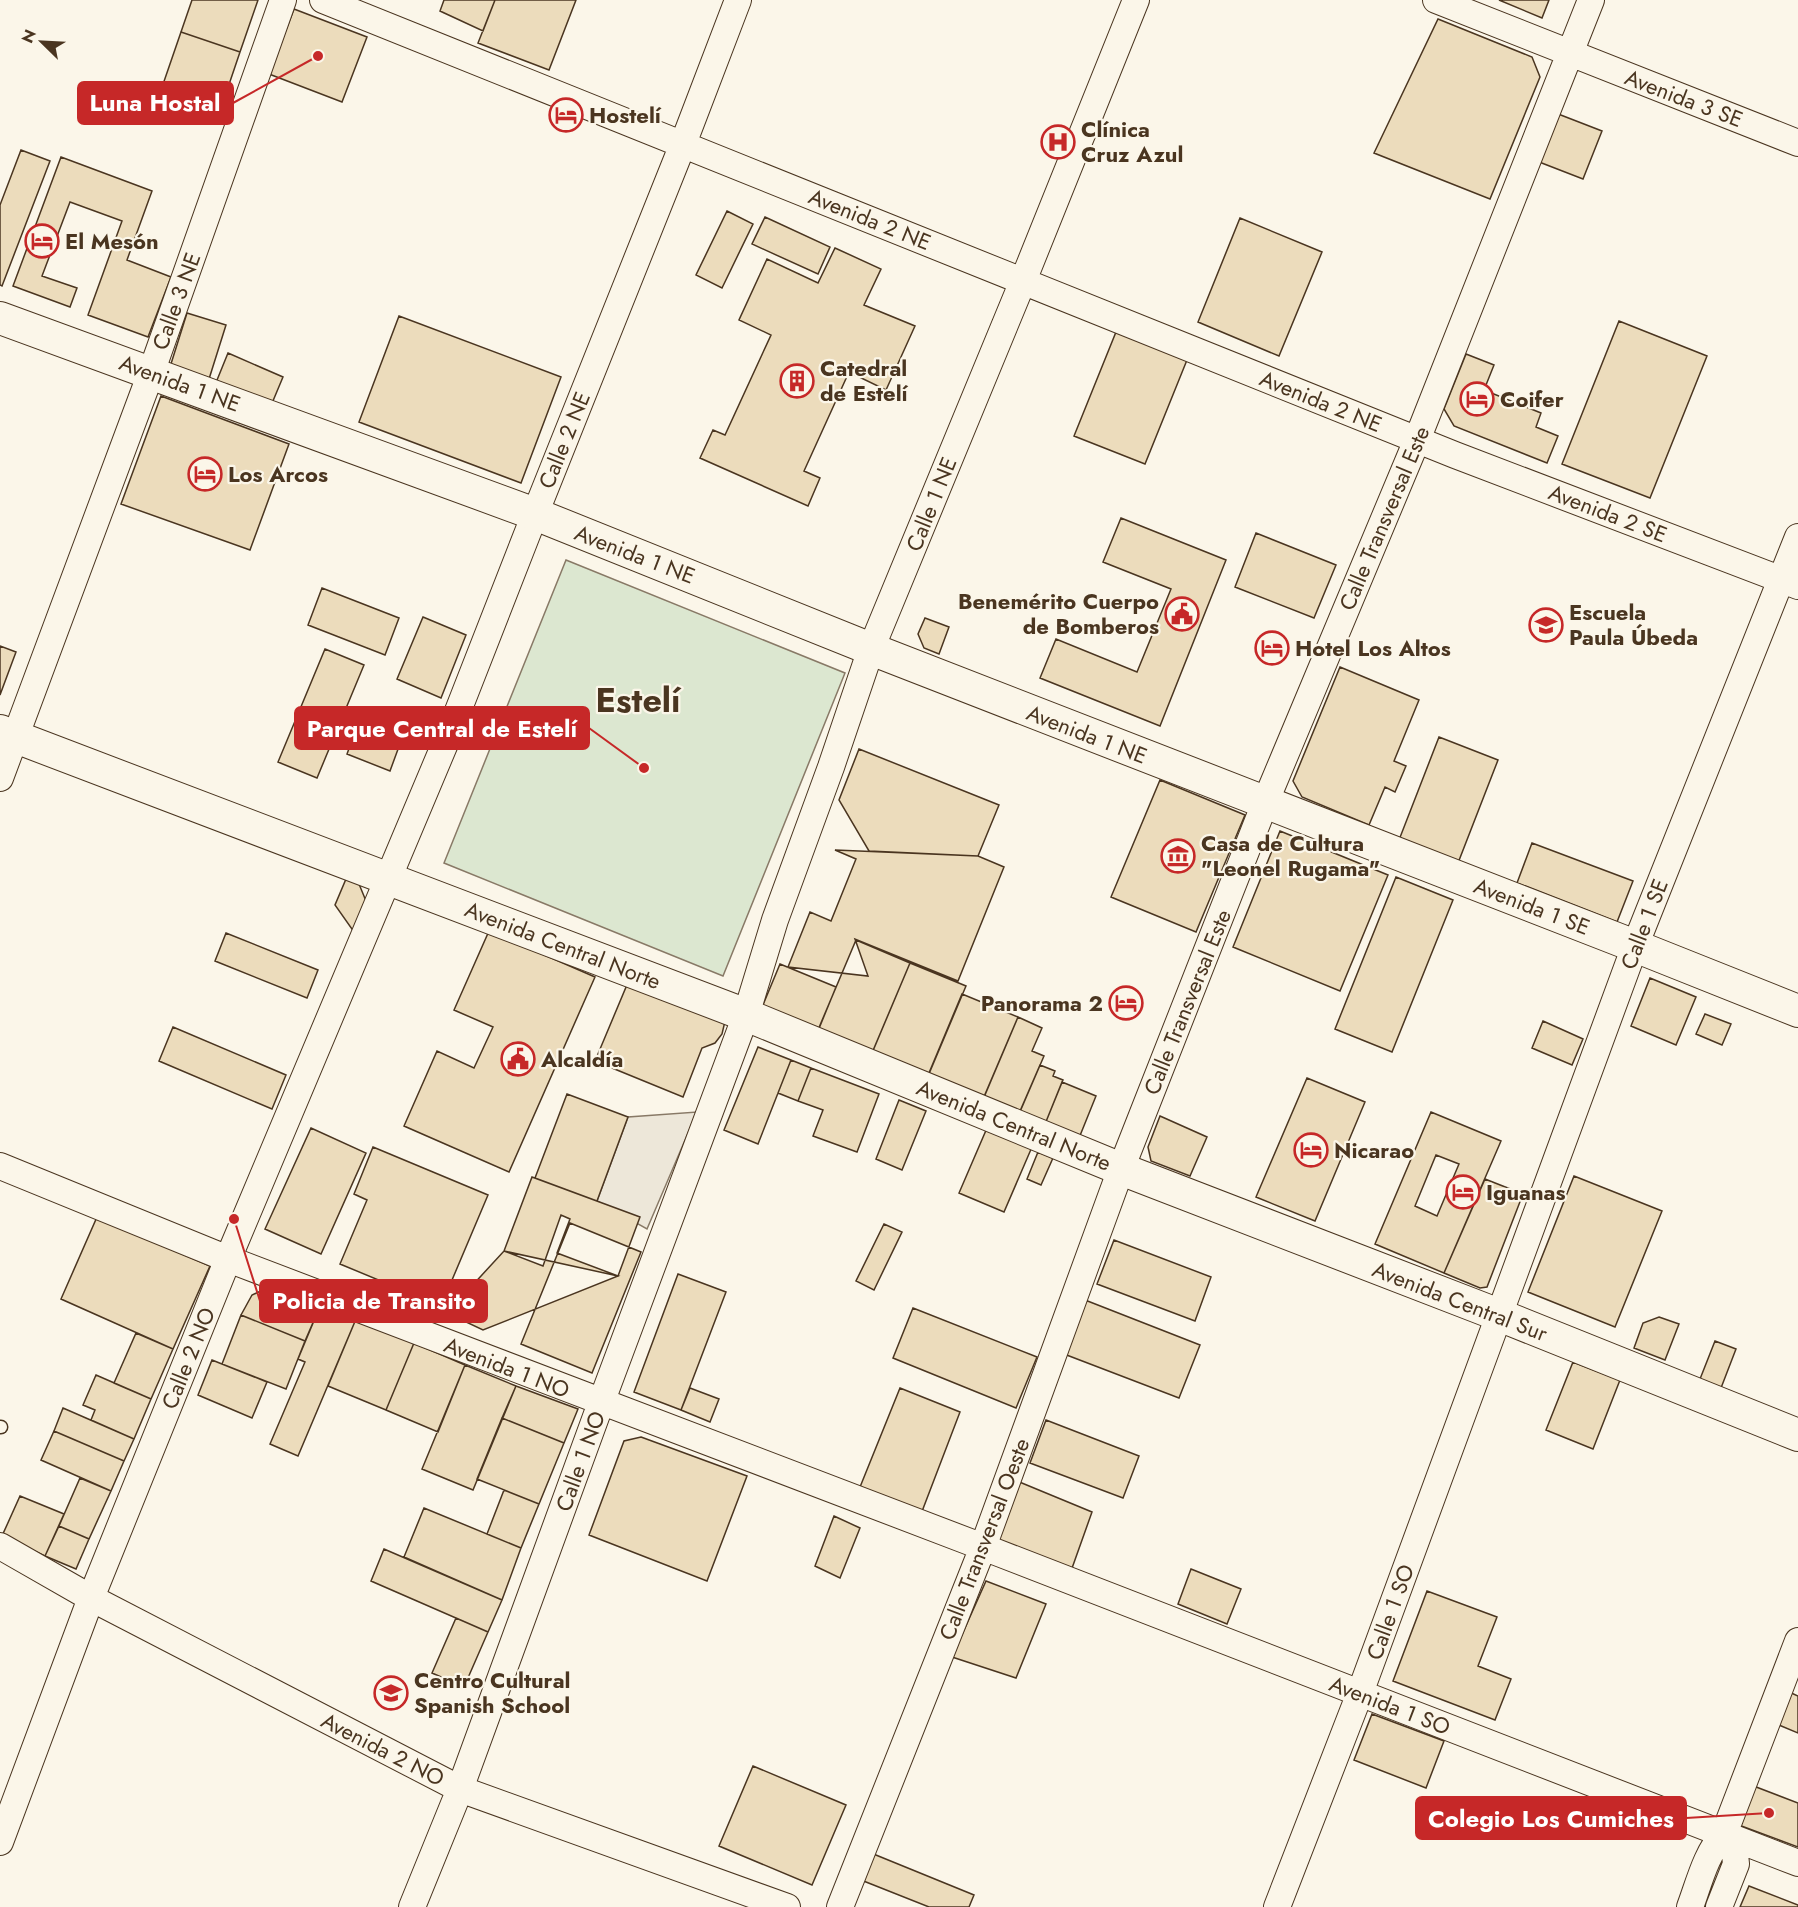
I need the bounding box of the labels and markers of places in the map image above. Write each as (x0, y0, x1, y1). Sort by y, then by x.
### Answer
callout: Luna Hostal (78, 82, 233, 124)
hotel icon: Hostelí (548, 97, 584, 133)
place label: Hostelí (589, 99, 662, 131)
place label: Clínica Cruz Azul (1081, 113, 1183, 170)
hospital icon: Clínica Cruz Azul (1040, 124, 1076, 160)
hotel icon: El Mesón (24, 223, 60, 259)
place label: El Mesón (65, 225, 159, 257)
place label: Catedral de Estelí (820, 352, 909, 409)
building icon: Catedral de Estelí (779, 363, 815, 399)
hotel icon: Coifer (1459, 381, 1495, 417)
place label: Coifer (1500, 383, 1564, 415)
hotel icon: Los Arcos (187, 456, 223, 492)
place label: Los Arcos (228, 458, 328, 490)
place label: Benemérito Cuerpo de Bomberos (958, 585, 1159, 642)
public building icon: Benemérito Cuerpo de Bomberos (1164, 596, 1200, 632)
place label: Escuela Paula Úbeda (1569, 596, 1698, 653)
school or university icon: Escuela Paula Úbeda (1528, 607, 1564, 643)
hotel icon: Hotel Los Altos (1254, 630, 1290, 666)
place label: Hotel Los Altos (1295, 632, 1451, 664)
callout: Parque Central de Estelí (295, 707, 589, 749)
place label: Casa de Cultura "Leonel Rugama" (1201, 827, 1380, 884)
museum icon: Casa de Cultura "Leonel Rugama" (1160, 838, 1196, 874)
hotel icon: Panorama 2 (1108, 985, 1144, 1021)
place label: Panorama 2 (981, 987, 1103, 1019)
public building icon: Alcaldía (500, 1041, 536, 1077)
place label: Alcaldía (540, 1043, 623, 1075)
hotel icon: Nicarao (1293, 1132, 1329, 1168)
place label: Nicarao (1334, 1134, 1414, 1166)
hotel icon: Iguanas (1445, 1174, 1481, 1210)
place label: Iguanas (1486, 1176, 1566, 1208)
callout: Policia de Transito (260, 1280, 487, 1322)
place label: Centro Cultural Spanish School (414, 1664, 570, 1721)
school or university icon: Centro Cultural Spanish School (373, 1675, 409, 1711)
callout: Colegio Los Cumiches (1416, 1797, 1686, 1839)

